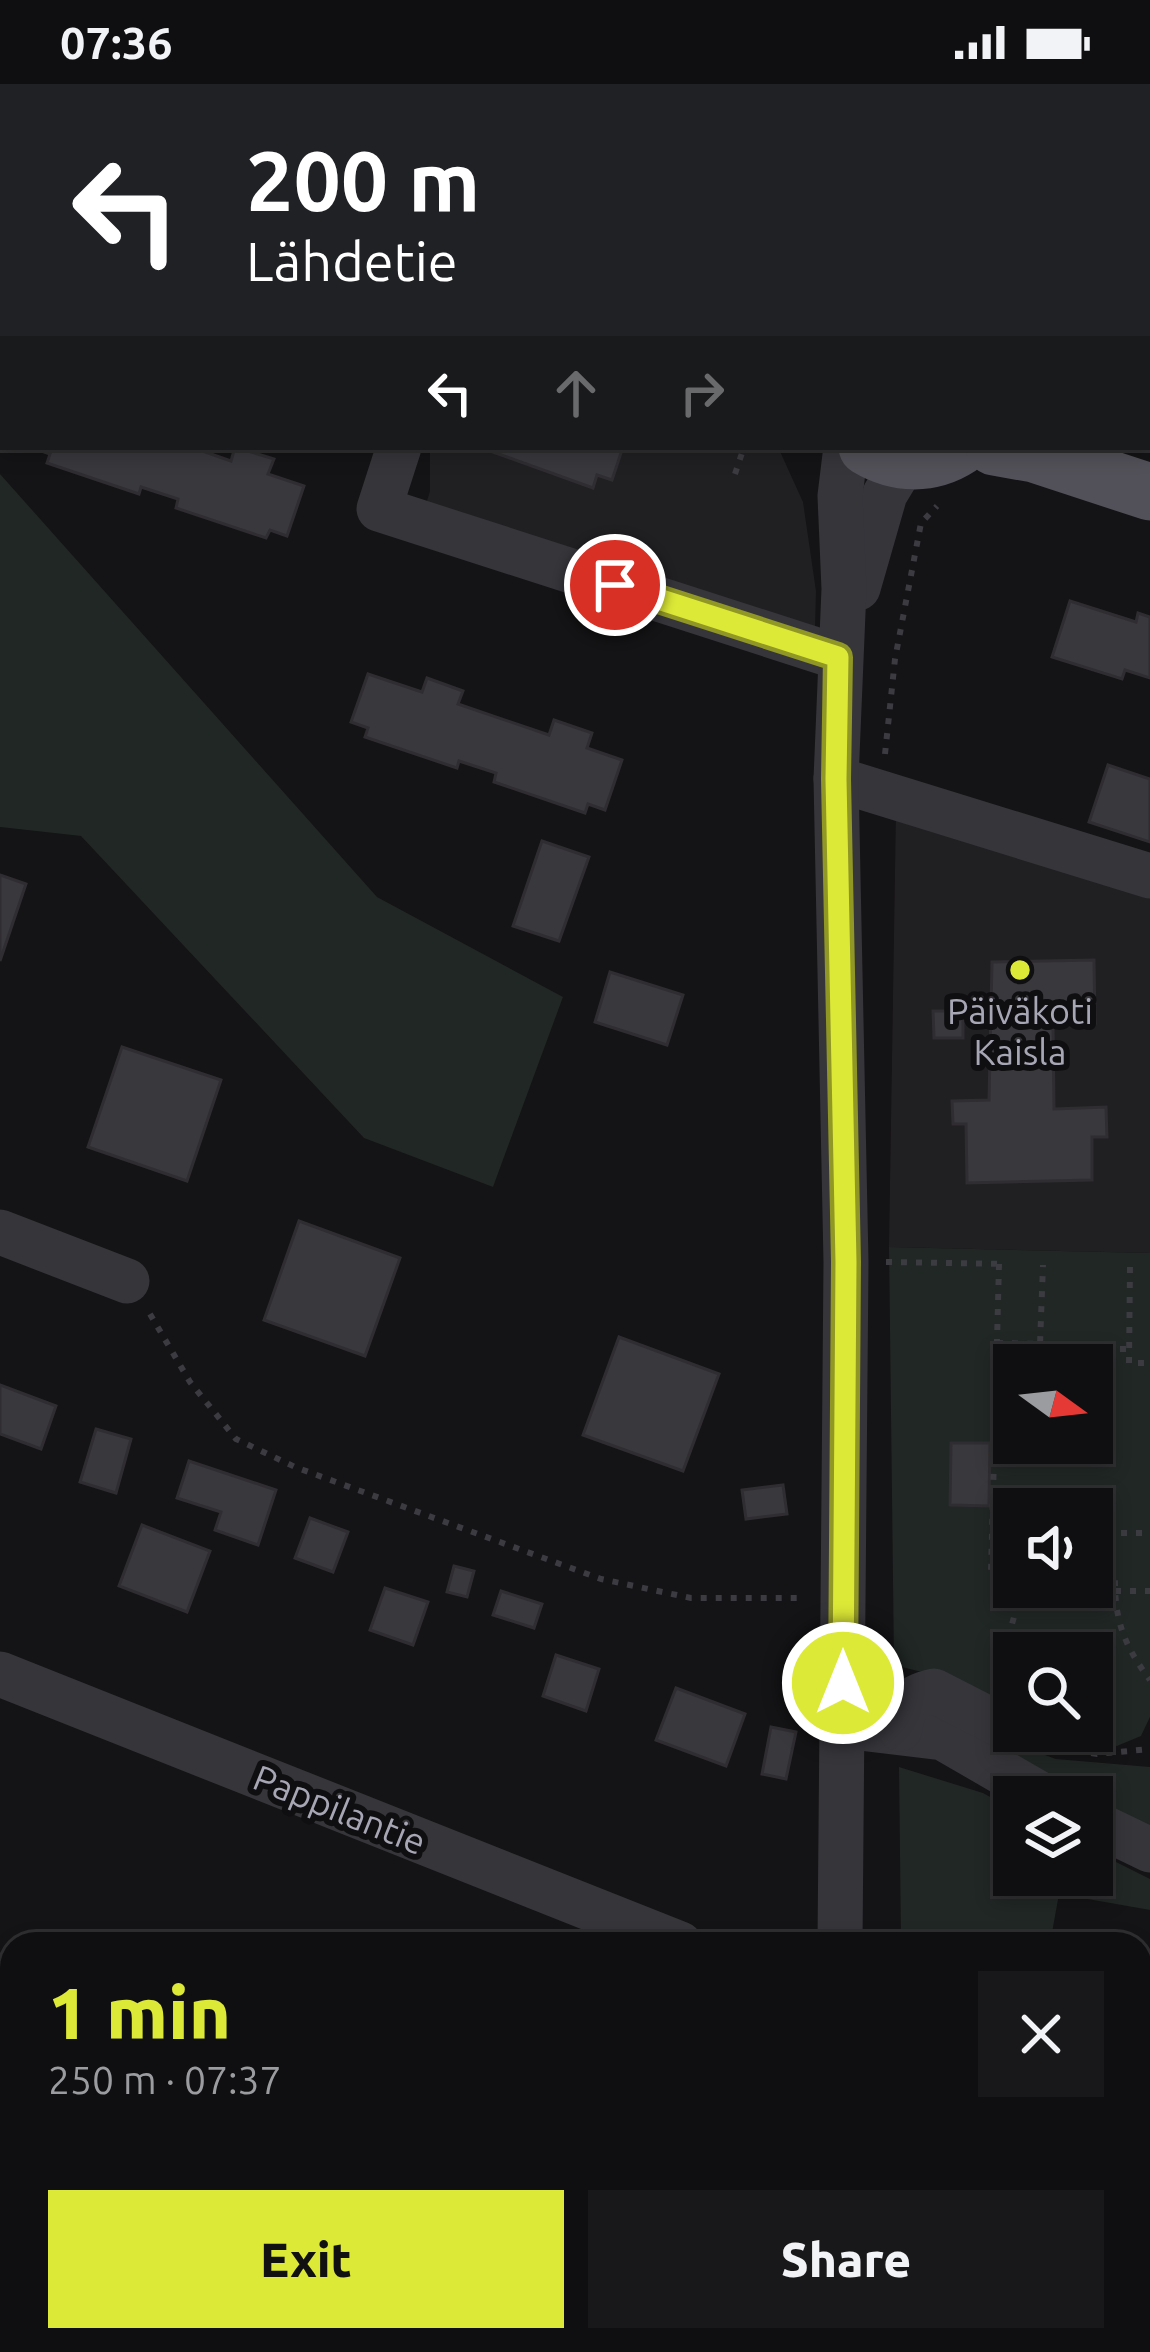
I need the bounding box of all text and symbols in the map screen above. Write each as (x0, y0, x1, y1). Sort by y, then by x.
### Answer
text: 07:36 (60, 17, 173, 68)
icon: left (48, 132, 204, 288)
text: 200 m (246, 133, 480, 227)
text: Lähdetie (246, 231, 458, 291)
icon: left (417, 360, 483, 426)
icon: ahead (543, 360, 609, 426)
icon: right (669, 360, 735, 426)
pin (564, 534, 666, 636)
icon: arrive (582, 552, 648, 618)
marker: Päiväkoti Kaisla (1007, 957, 1033, 983)
place label: Päiväkoti Kaisla (947, 990, 1093, 1072)
north arrow (993, 1344, 1113, 1464)
map controls (993, 1344, 1113, 1896)
button: sound (993, 1488, 1113, 1608)
position arrow (780, 1620, 906, 1746)
button: search (993, 1632, 1113, 1752)
street label: Pappilantie (248, 1756, 432, 1862)
button: layers (993, 1776, 1113, 1896)
button: close (978, 1971, 1104, 2097)
text: 1 min (48, 1972, 231, 2053)
text: 250 m · 07:37 (48, 2058, 282, 2101)
button: Exit (48, 2190, 564, 2328)
button: Share (588, 2190, 1104, 2328)

